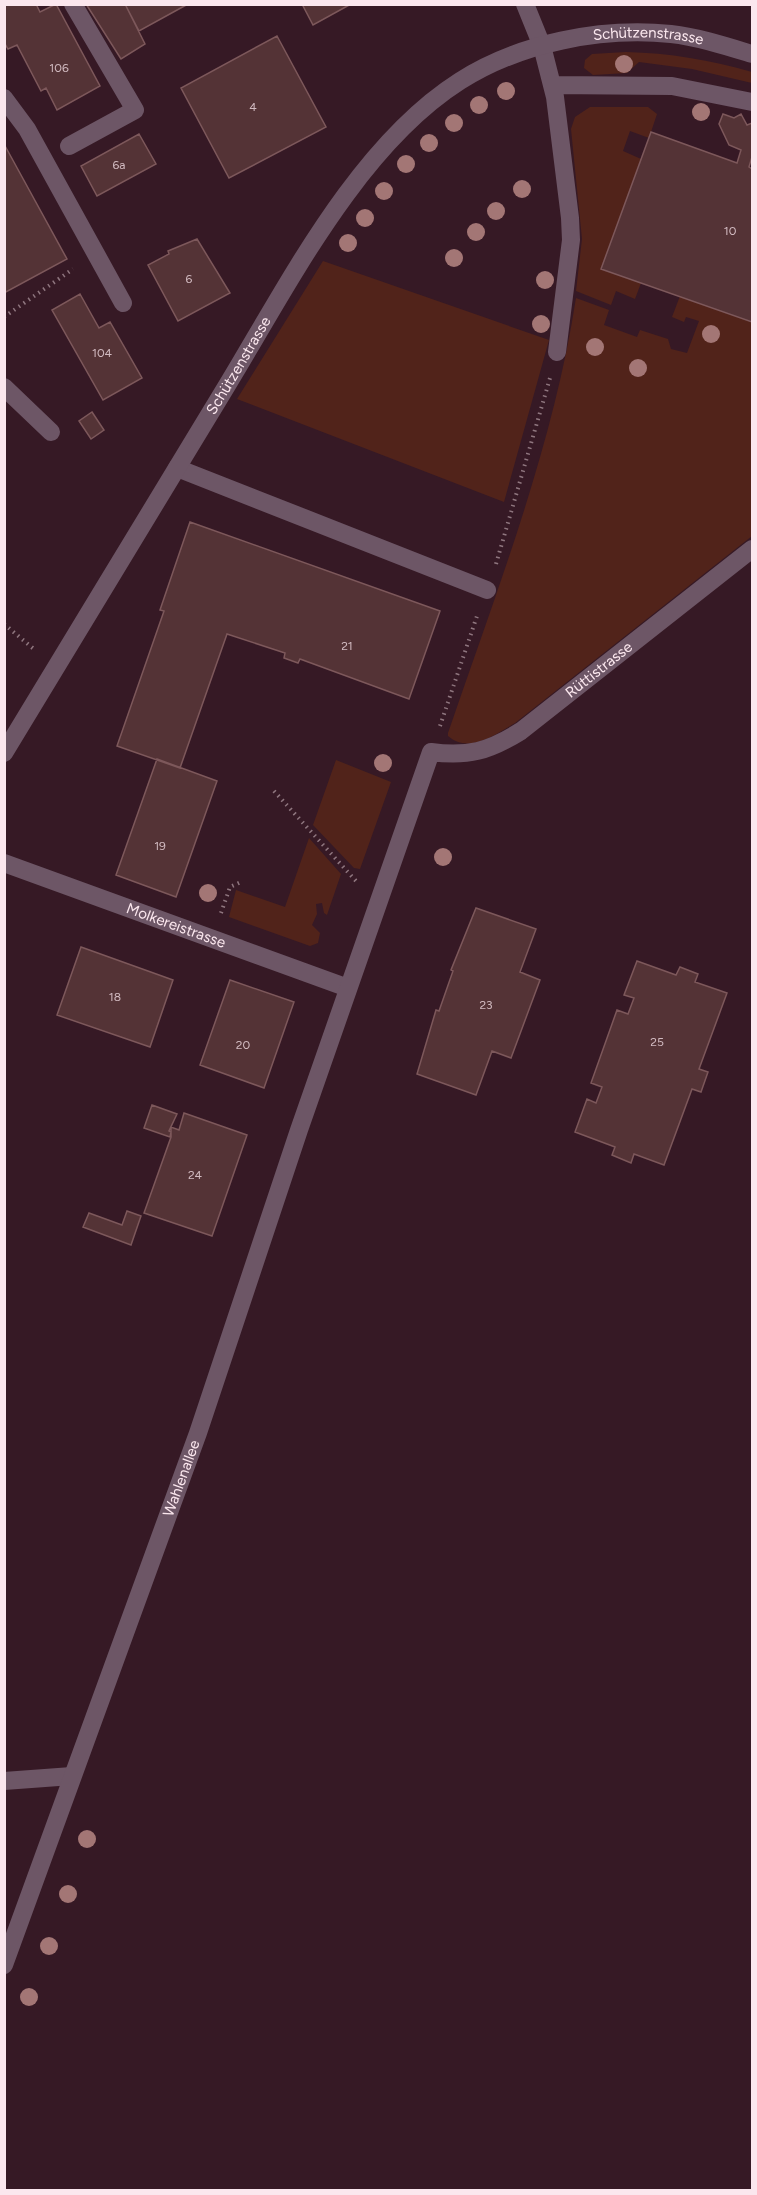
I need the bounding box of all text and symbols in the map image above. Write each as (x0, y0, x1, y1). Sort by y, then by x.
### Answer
street label: Schützenstrasse (592, 23, 705, 49)
house number: 106 (49, 61, 69, 75)
house number: 4 (249, 100, 257, 114)
house number: 6a (113, 158, 125, 172)
house number: 10 (724, 224, 737, 238)
house number: 6 (186, 272, 193, 286)
street label: Schützenstrasse (202, 313, 275, 418)
house number: 104 (92, 346, 113, 360)
street label: Rüttistrasse (562, 638, 636, 702)
house number: 21 (341, 639, 353, 653)
house number: 19 (154, 839, 166, 853)
street label: Molkereistrasse (124, 899, 228, 952)
house number: 18 (109, 990, 121, 1004)
house number: 23 (479, 998, 493, 1012)
house number: 25 (650, 1035, 664, 1049)
house number: 20 (236, 1038, 251, 1052)
house number: 24 (188, 1168, 203, 1182)
street label: Wahlenallee (159, 1437, 204, 1519)

